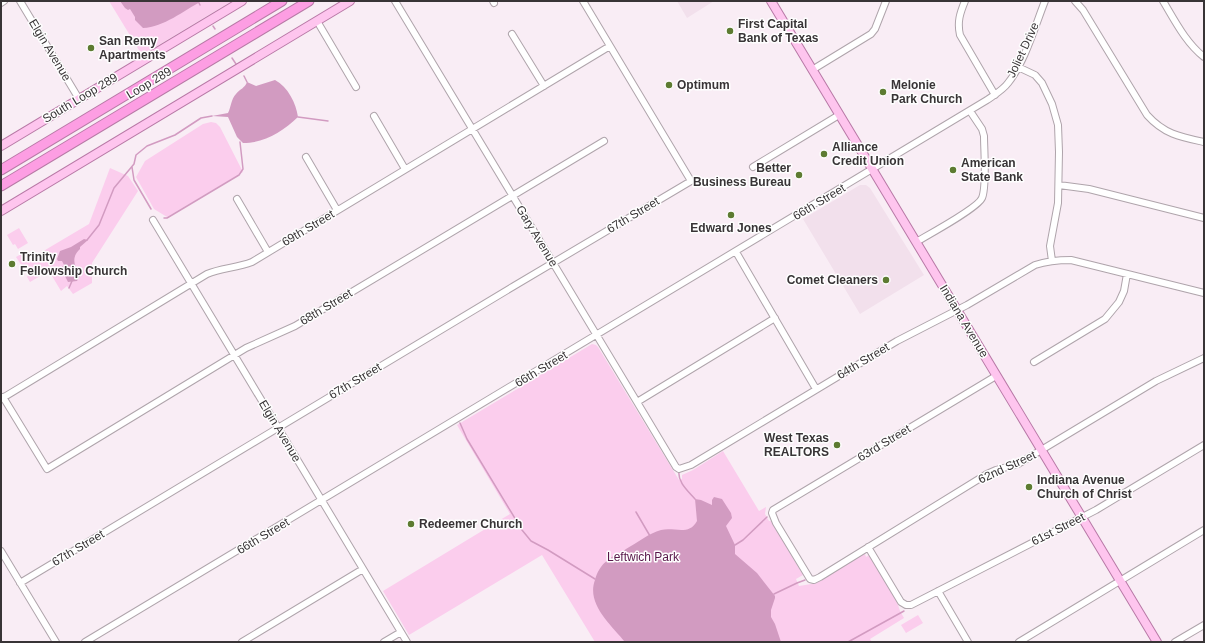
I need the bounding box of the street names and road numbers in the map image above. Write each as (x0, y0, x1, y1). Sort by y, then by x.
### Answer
street label: Elgin Avenue (26, 16, 74, 84)
street label: Joliet Drive (1004, 20, 1042, 80)
street label: Loop 289 (124, 64, 174, 102)
street label: South Loop 289 (40, 70, 120, 126)
street label: 66th Street (790, 181, 848, 223)
street label: 67th Street (604, 194, 662, 236)
street label: Gary Avenue (513, 203, 561, 270)
street label: 69th Street (279, 207, 337, 249)
street label: Indiana Avenue (937, 282, 991, 360)
street label: 68th Street (297, 286, 355, 328)
street label: 64th Street (834, 340, 892, 382)
street label: 66th Street (512, 348, 570, 390)
street label: 67th Street (326, 360, 384, 402)
street label: Elgin Avenue (256, 397, 304, 465)
street label: 63rd Street (855, 421, 914, 464)
street label: 62nd Street (976, 447, 1039, 486)
street label: 61st Street (1029, 509, 1088, 548)
street label: 66th Street (234, 515, 292, 557)
street label: 67th Street (49, 527, 107, 569)

